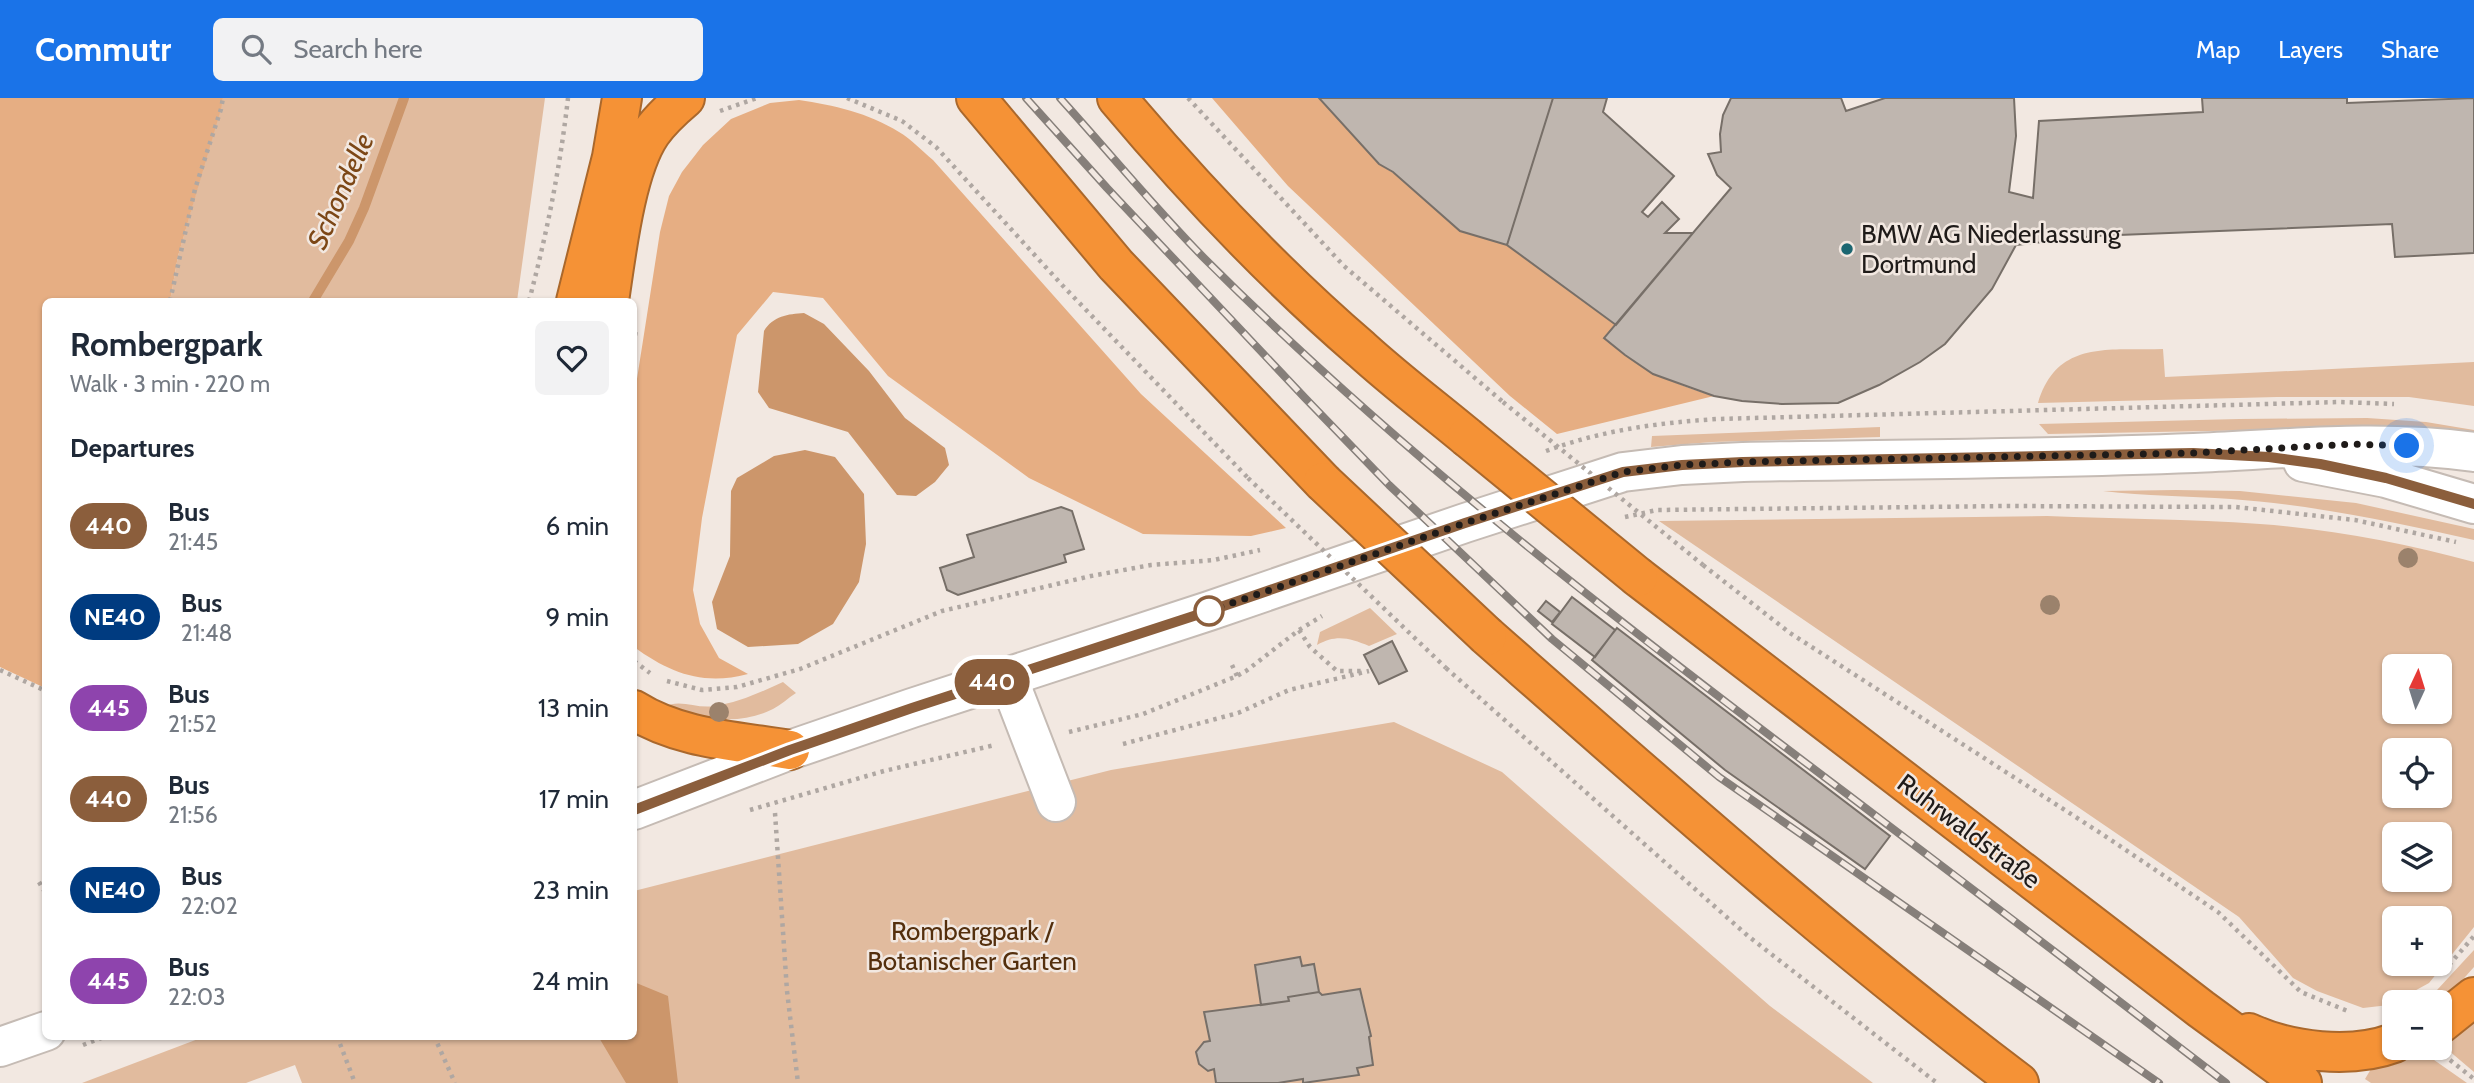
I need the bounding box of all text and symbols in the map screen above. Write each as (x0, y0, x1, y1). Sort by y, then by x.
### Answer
search box (213, 18, 703, 81)
text: Commutr (35, 29, 171, 69)
icon: search (237, 30, 275, 68)
text: Search here (293, 33, 422, 65)
text: Map (2196, 35, 2240, 64)
text: Layers (2278, 35, 2343, 64)
text: Share (2381, 35, 2439, 64)
water label: Schondelle (299, 128, 381, 254)
place label: BMW AG Niederlassung Dortmund (1861, 218, 2122, 280)
marker: BMW AG Niederlassung Dortmund (1839, 241, 1855, 257)
button: heart (535, 321, 609, 395)
text: Rombergpark (70, 324, 263, 364)
text: Walk · 3 min · 220 m (70, 370, 270, 398)
your location (2389, 428, 2424, 463)
text: Departures (70, 432, 194, 464)
text: Bus (168, 496, 209, 528)
text: 6 min (546, 510, 609, 542)
text: 440 (85, 511, 132, 540)
text: 21:45 (168, 528, 218, 556)
text: Bus (181, 587, 222, 619)
unlabelled marker (1194, 596, 1224, 626)
text: 9 min (546, 601, 609, 633)
text: NE40 (84, 602, 146, 631)
text: 21:48 (181, 619, 232, 647)
north arrow (2382, 654, 2452, 724)
map controls (2382, 654, 2452, 1060)
line badge: 440 (952, 659, 1032, 705)
text: 440 (969, 667, 1015, 696)
text: Bus (168, 678, 209, 710)
text: 13 min (538, 692, 609, 724)
text: 445 (87, 693, 130, 722)
text: 21:52 (168, 710, 217, 738)
button: locate (2382, 738, 2452, 808)
street label: Ruhrwaldstraße (1891, 767, 2047, 895)
text: Bus (168, 769, 209, 801)
text: 17 min (539, 783, 609, 815)
text: 440 (85, 784, 132, 813)
text: 21:56 (168, 801, 218, 829)
button: layers (2382, 822, 2452, 892)
text: Bus (181, 860, 222, 892)
text: 23 min (533, 874, 609, 906)
text: NE40 (84, 875, 146, 904)
text: 22:02 (181, 892, 238, 920)
button: + (2382, 906, 2452, 976)
park label: Rombergpark / Botanischer Garten (867, 915, 1077, 977)
text: Bus (168, 951, 209, 983)
text: 24 min (532, 965, 609, 997)
text: 445 (87, 966, 130, 995)
text: 22:03 (168, 983, 225, 1011)
button: − (2382, 990, 2452, 1060)

